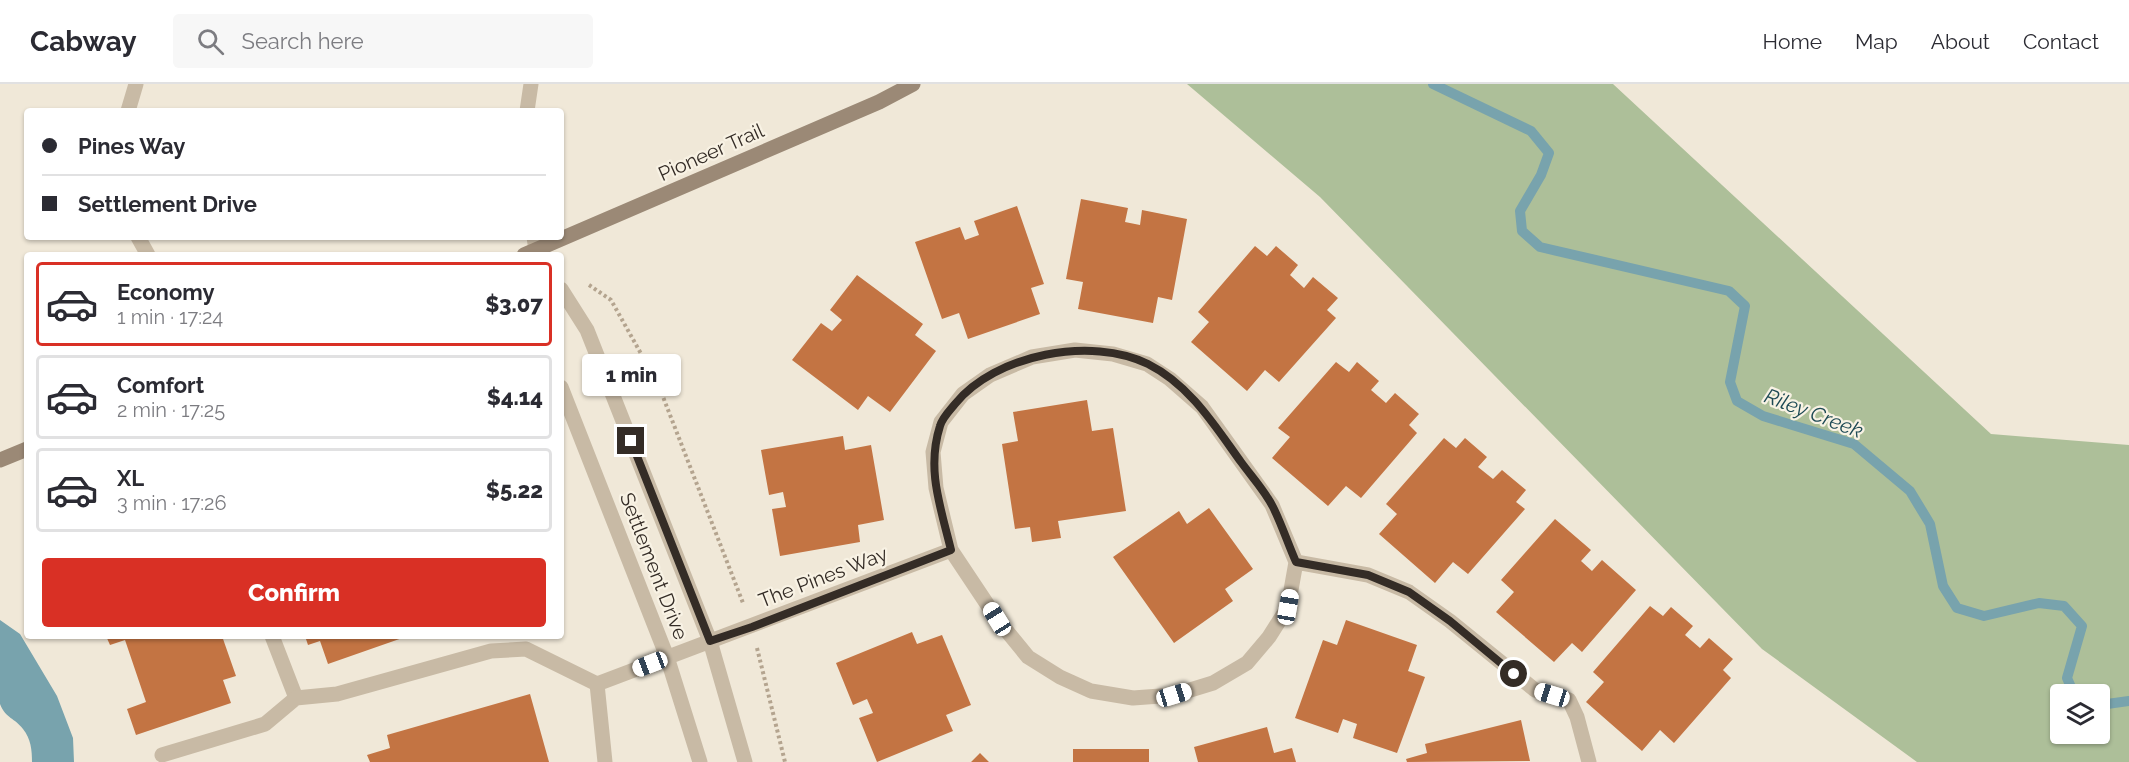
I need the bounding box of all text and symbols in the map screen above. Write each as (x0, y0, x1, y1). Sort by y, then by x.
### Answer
search box (173, 14, 593, 68)
text: Cabway (30, 25, 137, 58)
icon: search (194, 25, 227, 58)
text: Search here (242, 28, 364, 54)
text: Home (1763, 29, 1822, 54)
text: Map (1855, 29, 1898, 54)
text: About (1931, 29, 1990, 54)
text: Contact (2023, 29, 2099, 54)
street label: Pioneer Trail (655, 118, 768, 186)
text: Pines Way (78, 133, 185, 159)
text: Settlement Drive (78, 191, 257, 217)
icon: car (45, 277, 99, 331)
text: Economy (117, 279, 215, 305)
text: $3.07 (485, 291, 543, 317)
text: 1 min · 17:24 (117, 305, 223, 329)
callout: 1 min (582, 354, 680, 396)
text: 1 min (606, 363, 657, 387)
icon: car (45, 370, 99, 424)
text: Comfort (117, 372, 204, 398)
water label: Riley Creek (1761, 383, 1867, 443)
text: $4.14 (487, 384, 543, 410)
text: 2 min · 17:25 (117, 398, 225, 422)
route end (617, 427, 644, 454)
icon: car (45, 463, 99, 517)
text: XL (117, 465, 144, 491)
text: $5.22 (486, 477, 543, 503)
street label: Settlement Drive (615, 489, 693, 643)
text: 3 min · 17:26 (117, 491, 227, 515)
street label: The Pines Way (755, 541, 891, 613)
button: Confirm (42, 558, 546, 627)
car (1276, 588, 1300, 626)
car (980, 599, 1014, 639)
car (630, 649, 670, 679)
route start (1500, 660, 1527, 687)
car (1154, 681, 1194, 709)
car (1532, 681, 1572, 709)
map controls (2050, 684, 2110, 744)
button: layers (2050, 684, 2110, 744)

